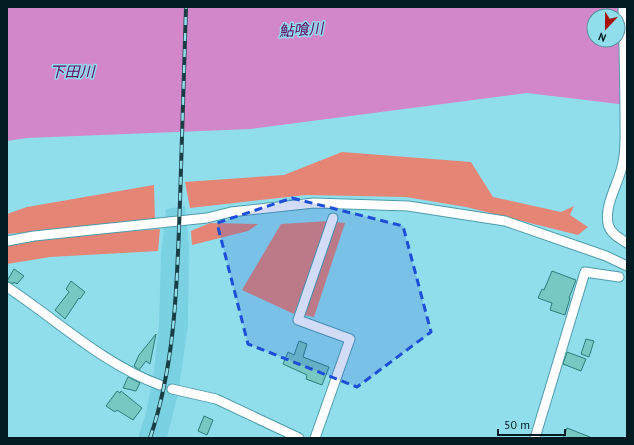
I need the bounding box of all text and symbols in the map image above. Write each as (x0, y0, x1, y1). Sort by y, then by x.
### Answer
north arrow (586, 8, 626, 48)
water label: 鮎喰川 (278, 18, 326, 41)
text: N (596, 29, 608, 45)
water label: 下田川 (49, 62, 96, 81)
scale bar (498, 411, 565, 437)
text: 50 m (504, 417, 530, 432)

